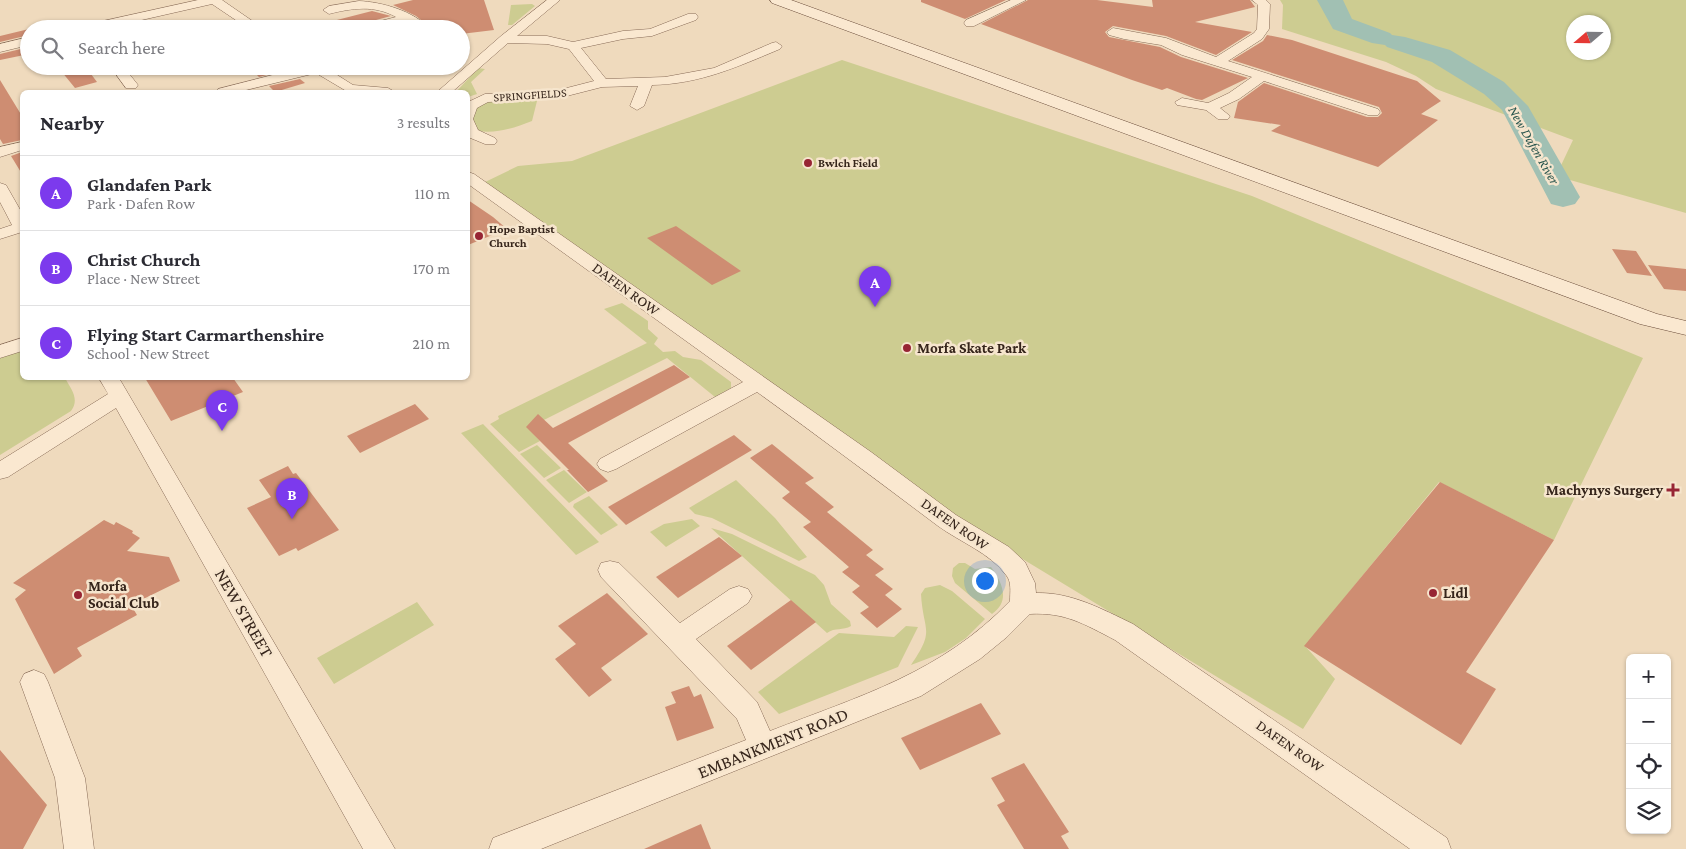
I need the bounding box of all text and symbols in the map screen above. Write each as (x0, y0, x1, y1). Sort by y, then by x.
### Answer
north arrow (1566, 15, 1611, 60)
search box (20, 20, 470, 75)
icon: search (38, 34, 66, 62)
text: Search here (78, 37, 165, 58)
street label: SPRINGFIELDS (493, 85, 567, 105)
water label: New Dafen River (1505, 103, 1563, 188)
text: Nearby (40, 111, 104, 135)
text: 3 results (397, 114, 450, 131)
place label: Bwlch Field (818, 156, 878, 170)
marker: Bwlch Field (802, 157, 814, 169)
text: Glandafen Park (87, 174, 211, 195)
text: A (51, 185, 61, 202)
text: 110 m (414, 185, 450, 202)
text: Park · Dafen Row (87, 195, 195, 212)
place label: Hope Baptist Church (489, 222, 555, 250)
marker: Hope Baptist Church (473, 230, 485, 242)
text: Christ Church (87, 249, 201, 270)
street label: DAFEN ROW (590, 259, 663, 319)
text: B (51, 260, 61, 277)
text: 170 m (413, 260, 450, 277)
pin: A (859, 266, 891, 307)
text: Place · New Street (87, 270, 200, 287)
text: Flying Start Carmarthenshire (87, 324, 324, 345)
text: C (51, 335, 61, 352)
text: 210 m (412, 335, 450, 352)
place label: Morfa Skate Park (917, 340, 1027, 356)
marker: Morfa Skate Park (901, 342, 913, 354)
text: School · New Street (87, 345, 209, 362)
pin: C (206, 390, 238, 431)
pin: B (276, 478, 308, 519)
place label: Machynys Surgery (1546, 482, 1664, 498)
marker: Machynys Surgery (1667, 484, 1679, 496)
street label: DAFEN ROW (918, 495, 992, 553)
street label: NEW STREET (211, 565, 277, 661)
your location (972, 568, 998, 594)
place label: Morfa Social Club (88, 578, 159, 611)
place label: Lidl (1443, 585, 1469, 601)
marker: Lidl (1427, 587, 1439, 599)
marker: Morfa Social Club (72, 589, 84, 601)
map controls (1626, 654, 1671, 834)
button: + (1626, 654, 1671, 699)
button: − (1626, 699, 1671, 744)
street label: EMBANKMENT ROAD (695, 704, 851, 782)
street label: DAFEN ROW (1253, 717, 1327, 775)
button: locate (1626, 744, 1671, 789)
button: layers (1626, 789, 1671, 834)

